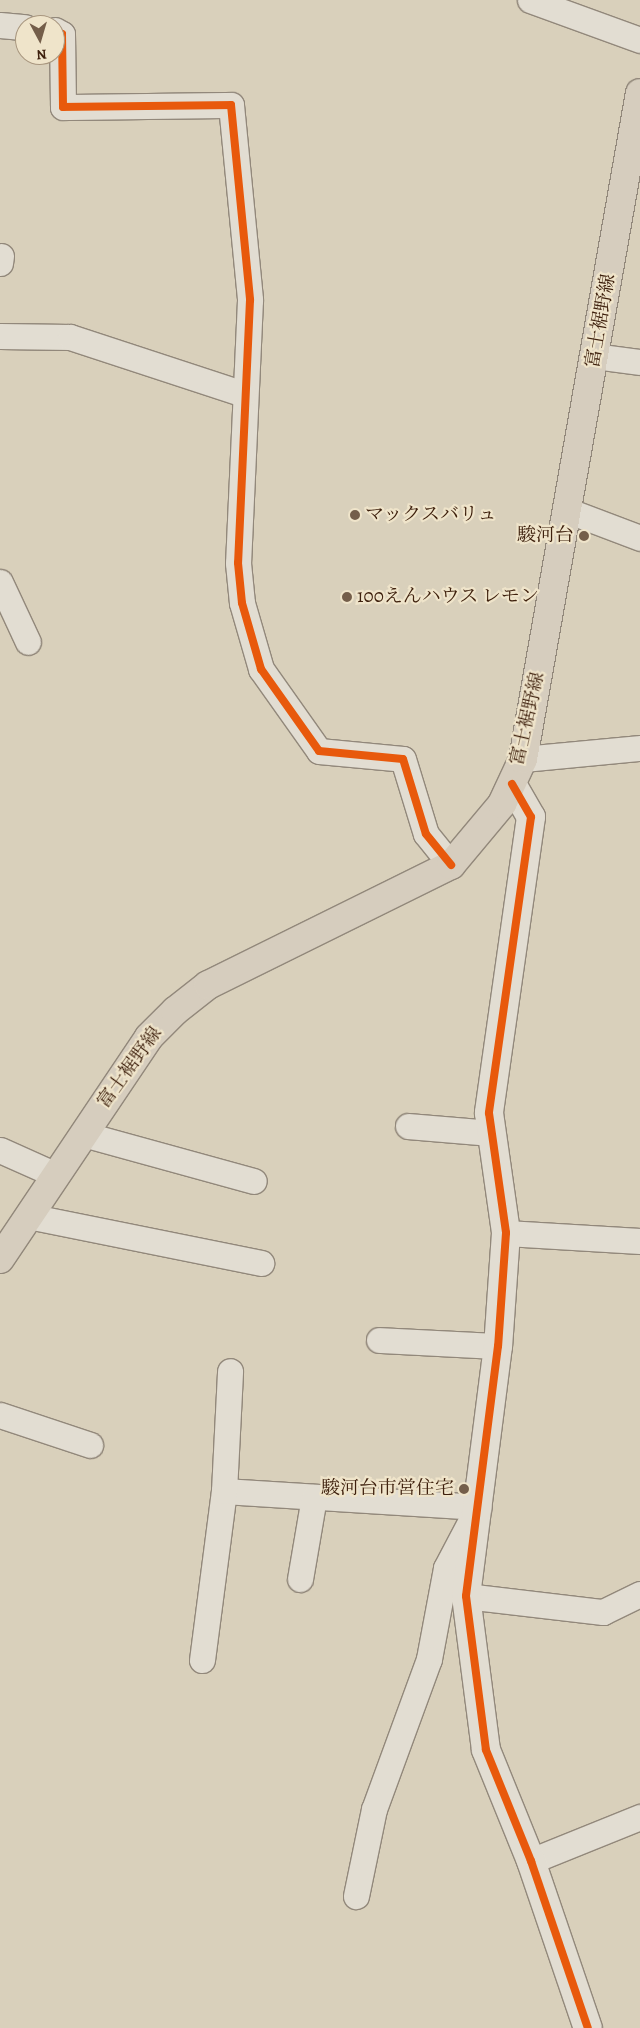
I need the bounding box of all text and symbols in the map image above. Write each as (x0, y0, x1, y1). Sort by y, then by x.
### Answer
north arrow (15, 15, 65, 65)
text: N (35, 44, 48, 64)
street label: 富士裾野線 (582, 272, 620, 370)
place label: マックスバリュ (365, 504, 498, 526)
marker: マックスバリュ (349, 509, 361, 521)
place label: 駿河台 (517, 525, 574, 547)
marker: 駿河台 (578, 530, 590, 542)
place label: 100えんハウス レモン (357, 586, 540, 608)
marker: 100えんハウス レモン (341, 591, 353, 603)
street label: 富士裾野線 (506, 670, 550, 768)
street label: 富士裾野線 (93, 1023, 167, 1113)
place label: 駿河台市営住宅 (321, 1478, 454, 1500)
marker: 駿河台市営住宅 (458, 1483, 470, 1495)

